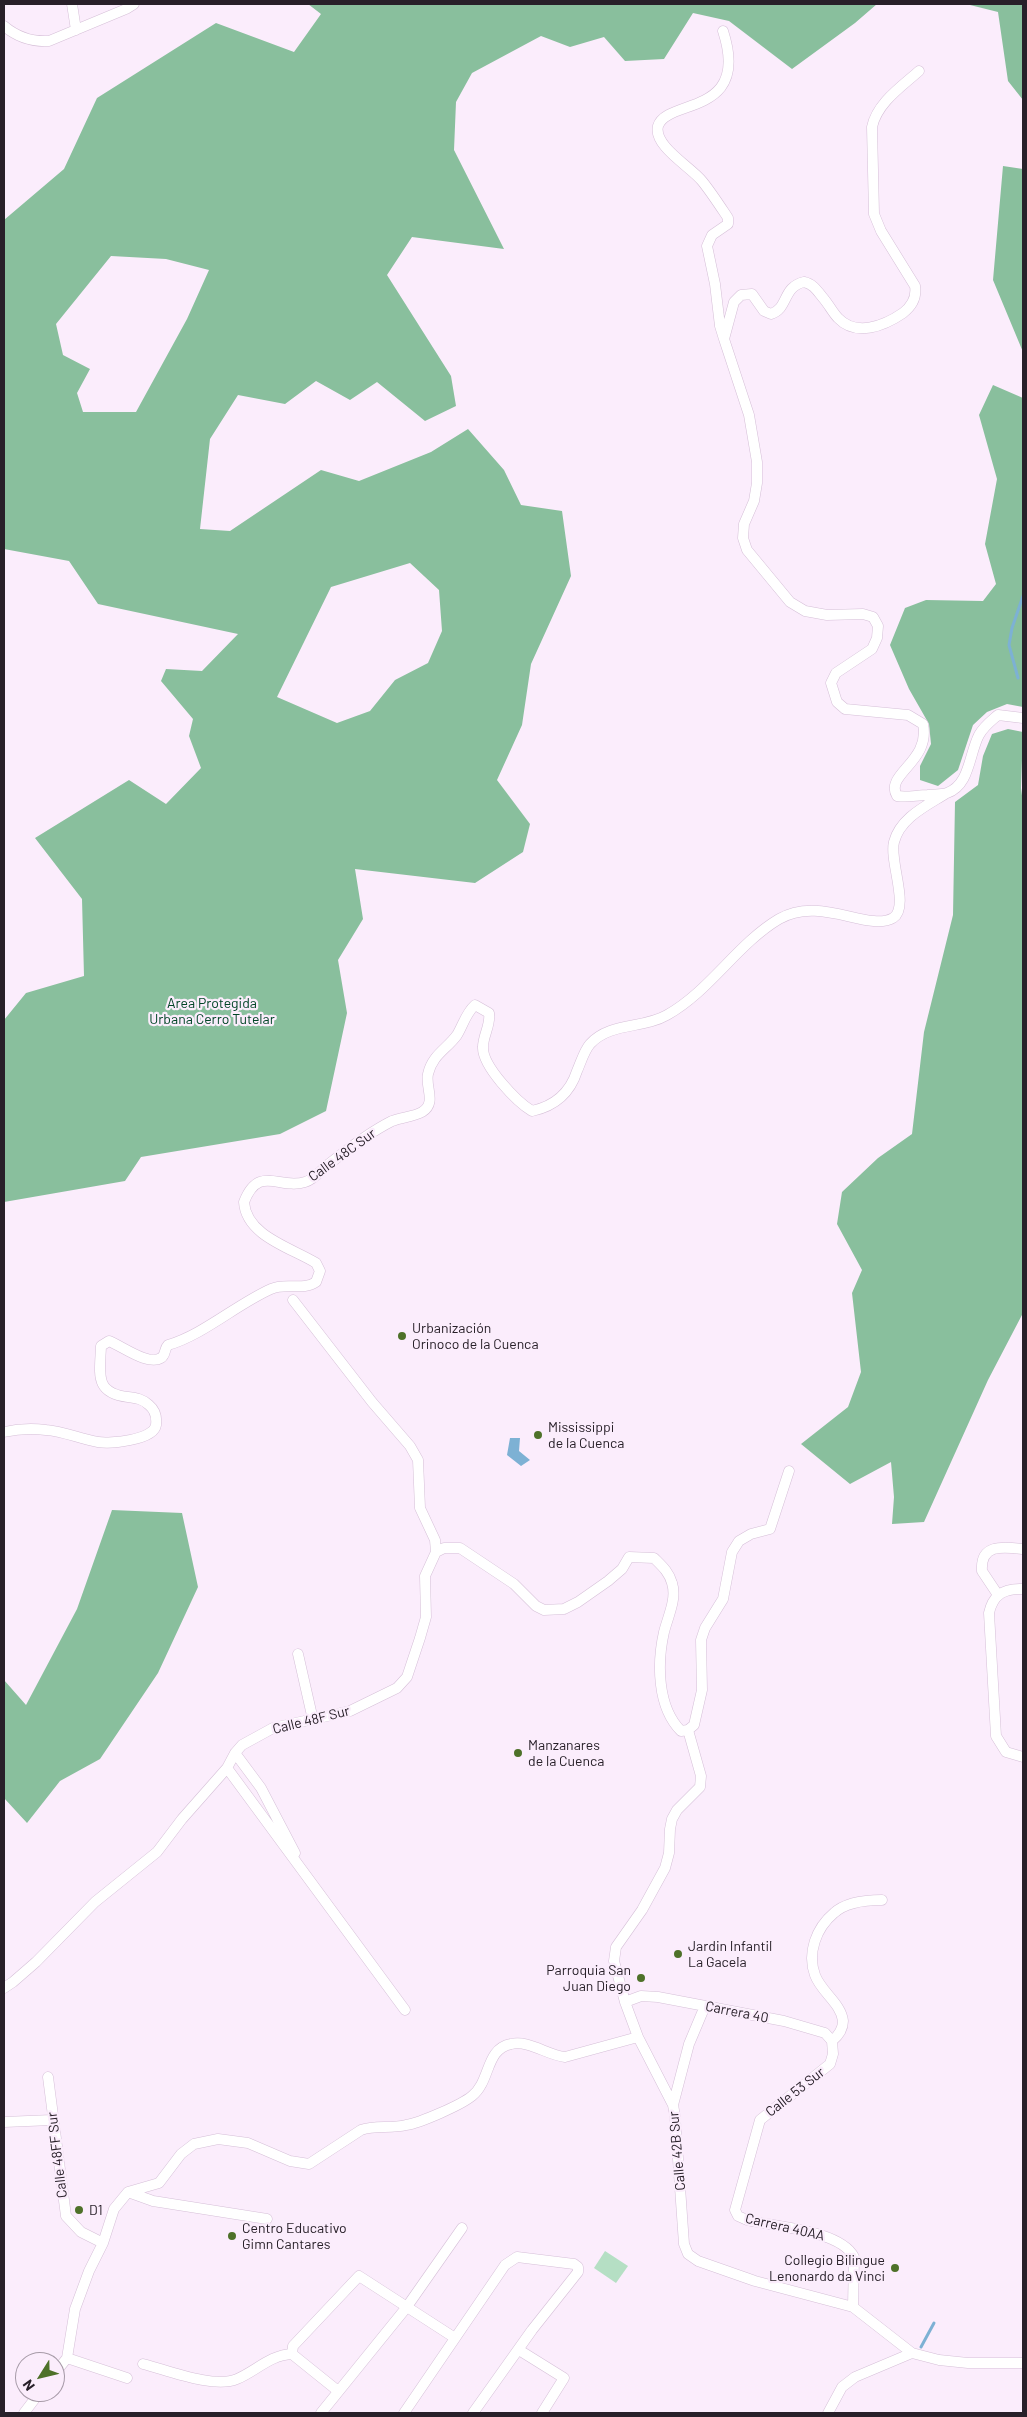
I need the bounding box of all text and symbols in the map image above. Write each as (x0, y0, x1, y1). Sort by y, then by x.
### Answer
park label: Area Protegida Urbana Cerro Tutelar (149, 995, 275, 1028)
street label: Calle 48C Sur (305, 1125, 379, 1185)
place label: Urbanización Orinoco de la Cuenca (412, 1320, 539, 1352)
marker: Urbanización Orinoco de la Cuenca (396, 1330, 408, 1342)
place label: Mississippi de la Cuenca (548, 1419, 624, 1451)
marker: Mississippi de la Cuenca (532, 1429, 544, 1441)
street label: Calle 48F Sur (271, 1702, 351, 1738)
place label: Manzanares de la Cuenca (528, 1737, 604, 1770)
marker: Manzanares de la Cuenca (512, 1747, 524, 1759)
place label: Jardin Infantil La Gacela (688, 1938, 772, 1970)
marker: Jardin Infantil La Gacela (672, 1948, 684, 1960)
place label: Parroquia San Juan Diego (546, 1962, 631, 1994)
marker: Parroquia San Juan Diego (635, 1972, 647, 1984)
street label: Carrera 40 (704, 1998, 770, 2026)
street label: Calle 53 Sur (762, 2064, 828, 2120)
street label: Calle 48FF Sur (43, 2111, 71, 2199)
street label: Calle 42B Sur (665, 2111, 689, 2191)
place label: D1 (89, 2202, 103, 2218)
marker: D1 (73, 2204, 85, 2216)
street label: Carrera 40AA (744, 2210, 826, 2244)
place label: Centro Educativo Gimn Cantares (242, 2220, 347, 2252)
marker: Centro Educativo Gimn Cantares (226, 2230, 238, 2242)
place label: Collegio Bilingue Lenonardo da Vinci (769, 2252, 885, 2284)
marker: Collegio Bilingue Lenonardo da Vinci (889, 2262, 901, 2274)
north arrow (15, 2352, 65, 2402)
text: N (19, 2377, 38, 2394)

